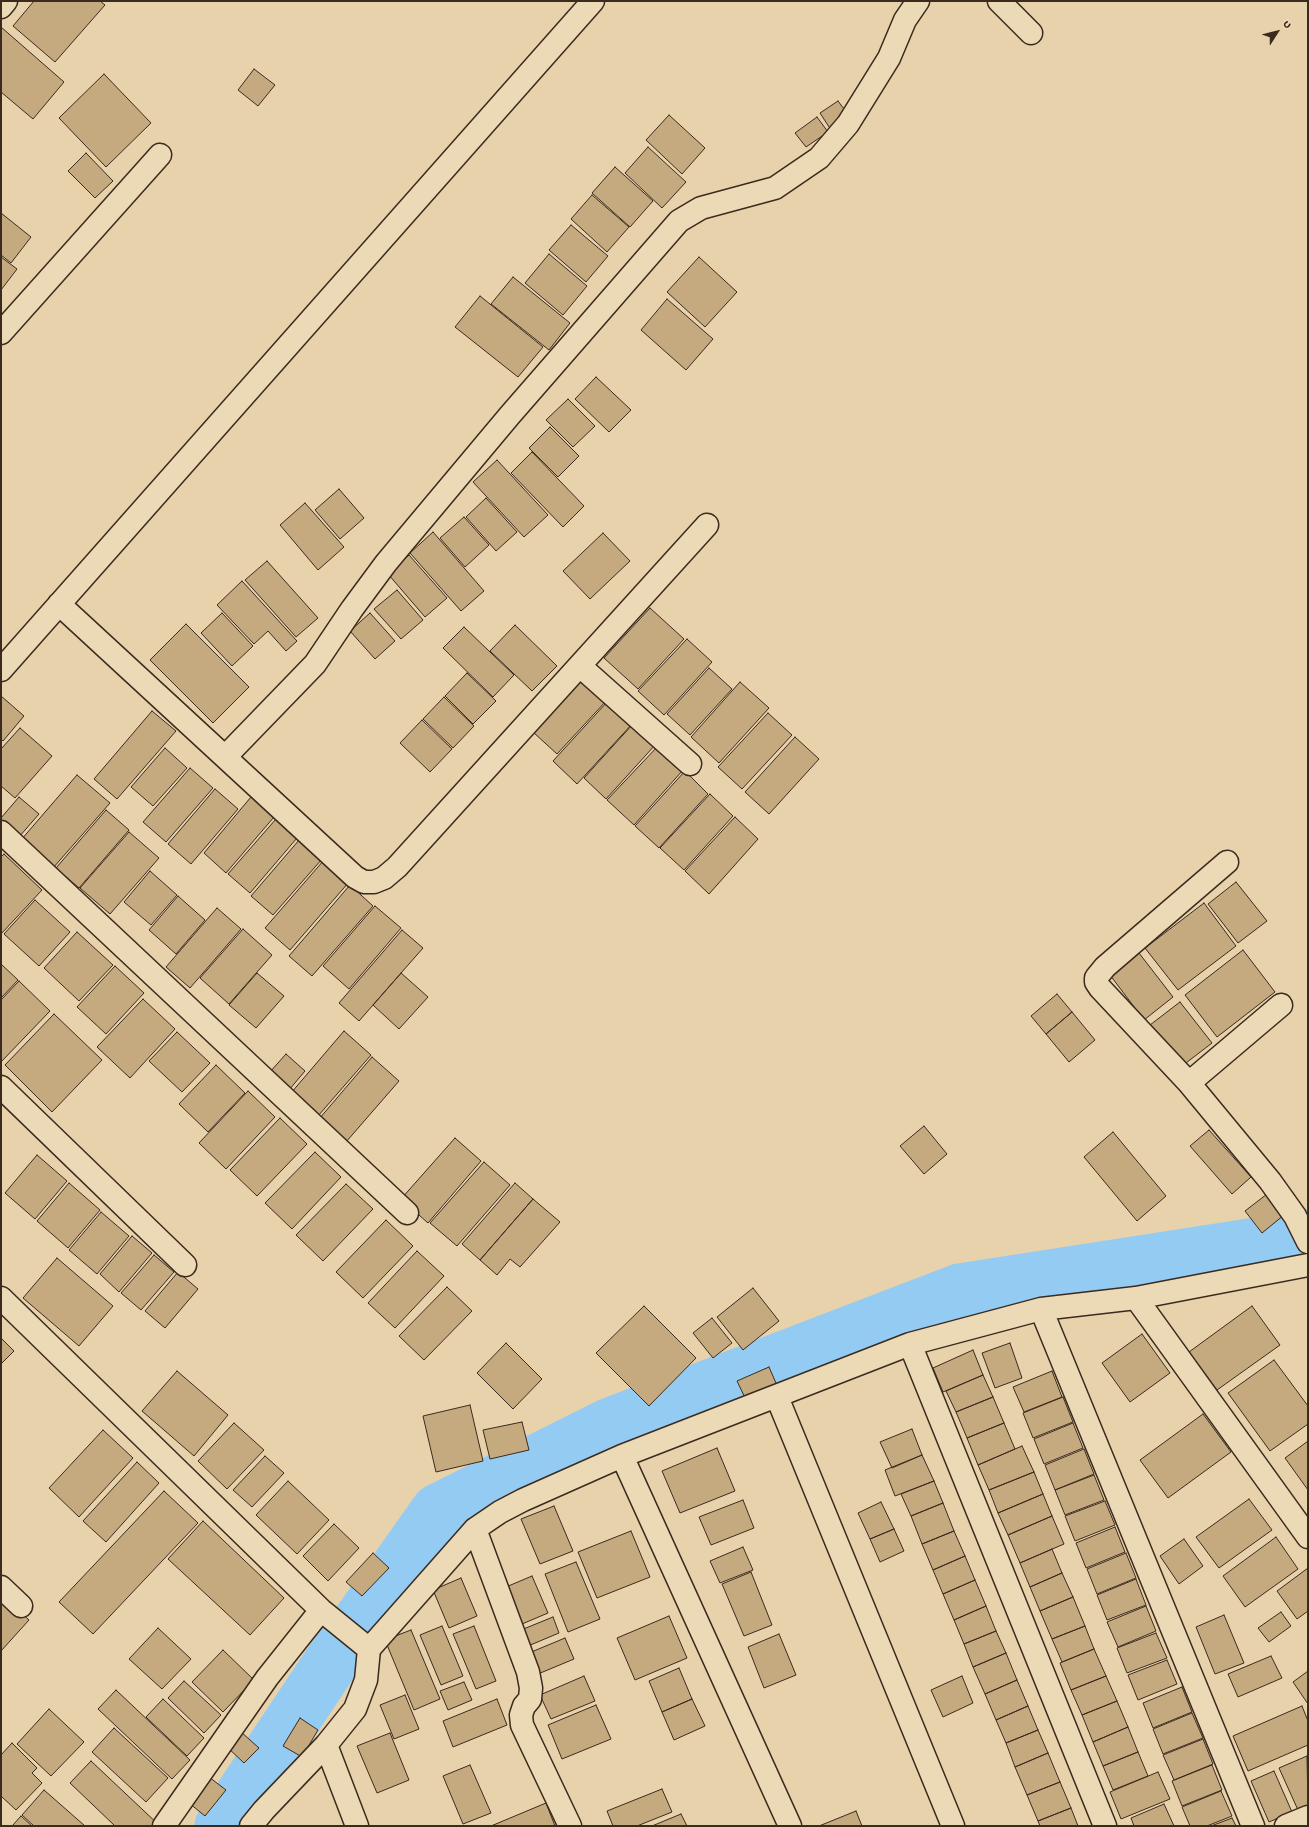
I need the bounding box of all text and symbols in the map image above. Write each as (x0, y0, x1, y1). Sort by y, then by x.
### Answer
north arrow (1257, 12, 1297, 52)
text: U (1280, 19, 1293, 31)

